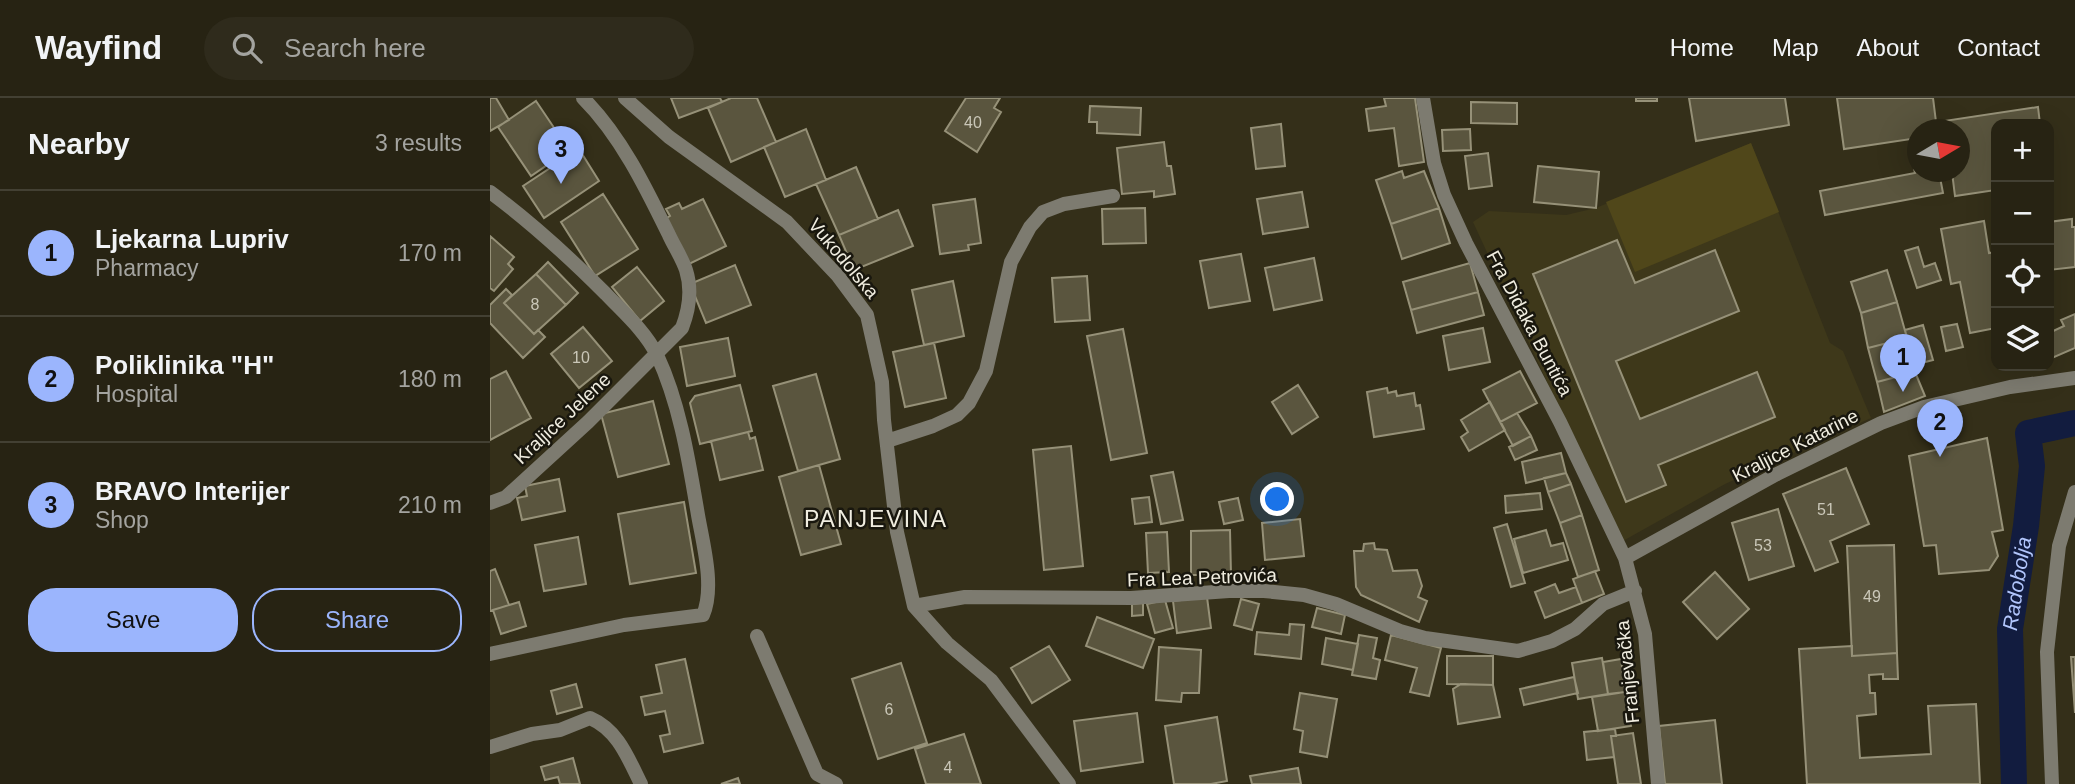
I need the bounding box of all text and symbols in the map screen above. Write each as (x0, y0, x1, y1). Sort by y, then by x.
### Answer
search box (204, 17, 694, 80)
text: Wayfind (35, 29, 162, 66)
icon: search (228, 29, 266, 67)
text: Search here (284, 33, 426, 63)
text: Home (1670, 34, 1734, 61)
text: Map (1772, 34, 1819, 61)
text: About (1857, 34, 1919, 61)
text: Contact (1957, 34, 2040, 61)
house number: 40 (964, 114, 982, 131)
north arrow (1907, 119, 1970, 182)
map controls (1991, 119, 2054, 371)
button: + (1991, 119, 2054, 182)
pin: 3 (538, 126, 584, 184)
text: Nearby (28, 127, 130, 160)
text: 3 results (375, 130, 462, 156)
button: − (1991, 182, 2054, 245)
street label: Vukodolska (804, 214, 883, 303)
text: Ljekarna Lupriv (95, 224, 289, 254)
text: 1 (45, 240, 57, 266)
text: 170 m (398, 240, 462, 266)
button: locate (1991, 245, 2054, 308)
street label: Fra Didaka Buntića (1482, 247, 1577, 400)
text: Pharmacy (95, 255, 199, 281)
house number: 8 (531, 296, 540, 313)
button: layers (1991, 308, 2054, 371)
pin: 1 (1880, 334, 1926, 392)
house number: 10 (572, 349, 590, 366)
text: Poliklinika "H" (95, 350, 274, 380)
text: 2 (45, 366, 57, 392)
text: 180 m (398, 366, 462, 392)
street label: Kraljice Jelene (510, 369, 615, 468)
text: Hospital (95, 381, 178, 407)
pin: 2 (1917, 399, 1963, 457)
street label: Kraljice Katarine (1729, 405, 1862, 486)
text: BRAVO Interijer (95, 476, 290, 506)
your location (1260, 482, 1294, 516)
text: 3 (45, 492, 57, 518)
text: 210 m (398, 492, 462, 518)
house number: 51 (1817, 501, 1835, 518)
district label: PANJEVINA (804, 506, 948, 532)
text: Shop (95, 507, 149, 533)
water label: Radobolja (1998, 535, 2035, 632)
house number: 53 (1754, 537, 1772, 554)
street label: Fra Lea Petrovića (1127, 564, 1278, 591)
button: Save (28, 588, 238, 652)
button: Share (252, 588, 462, 652)
house number: 49 (1863, 588, 1881, 605)
street label: Franjevačka (1612, 619, 1643, 725)
house number: 6 (885, 701, 894, 718)
house number: 4 (944, 759, 953, 776)

